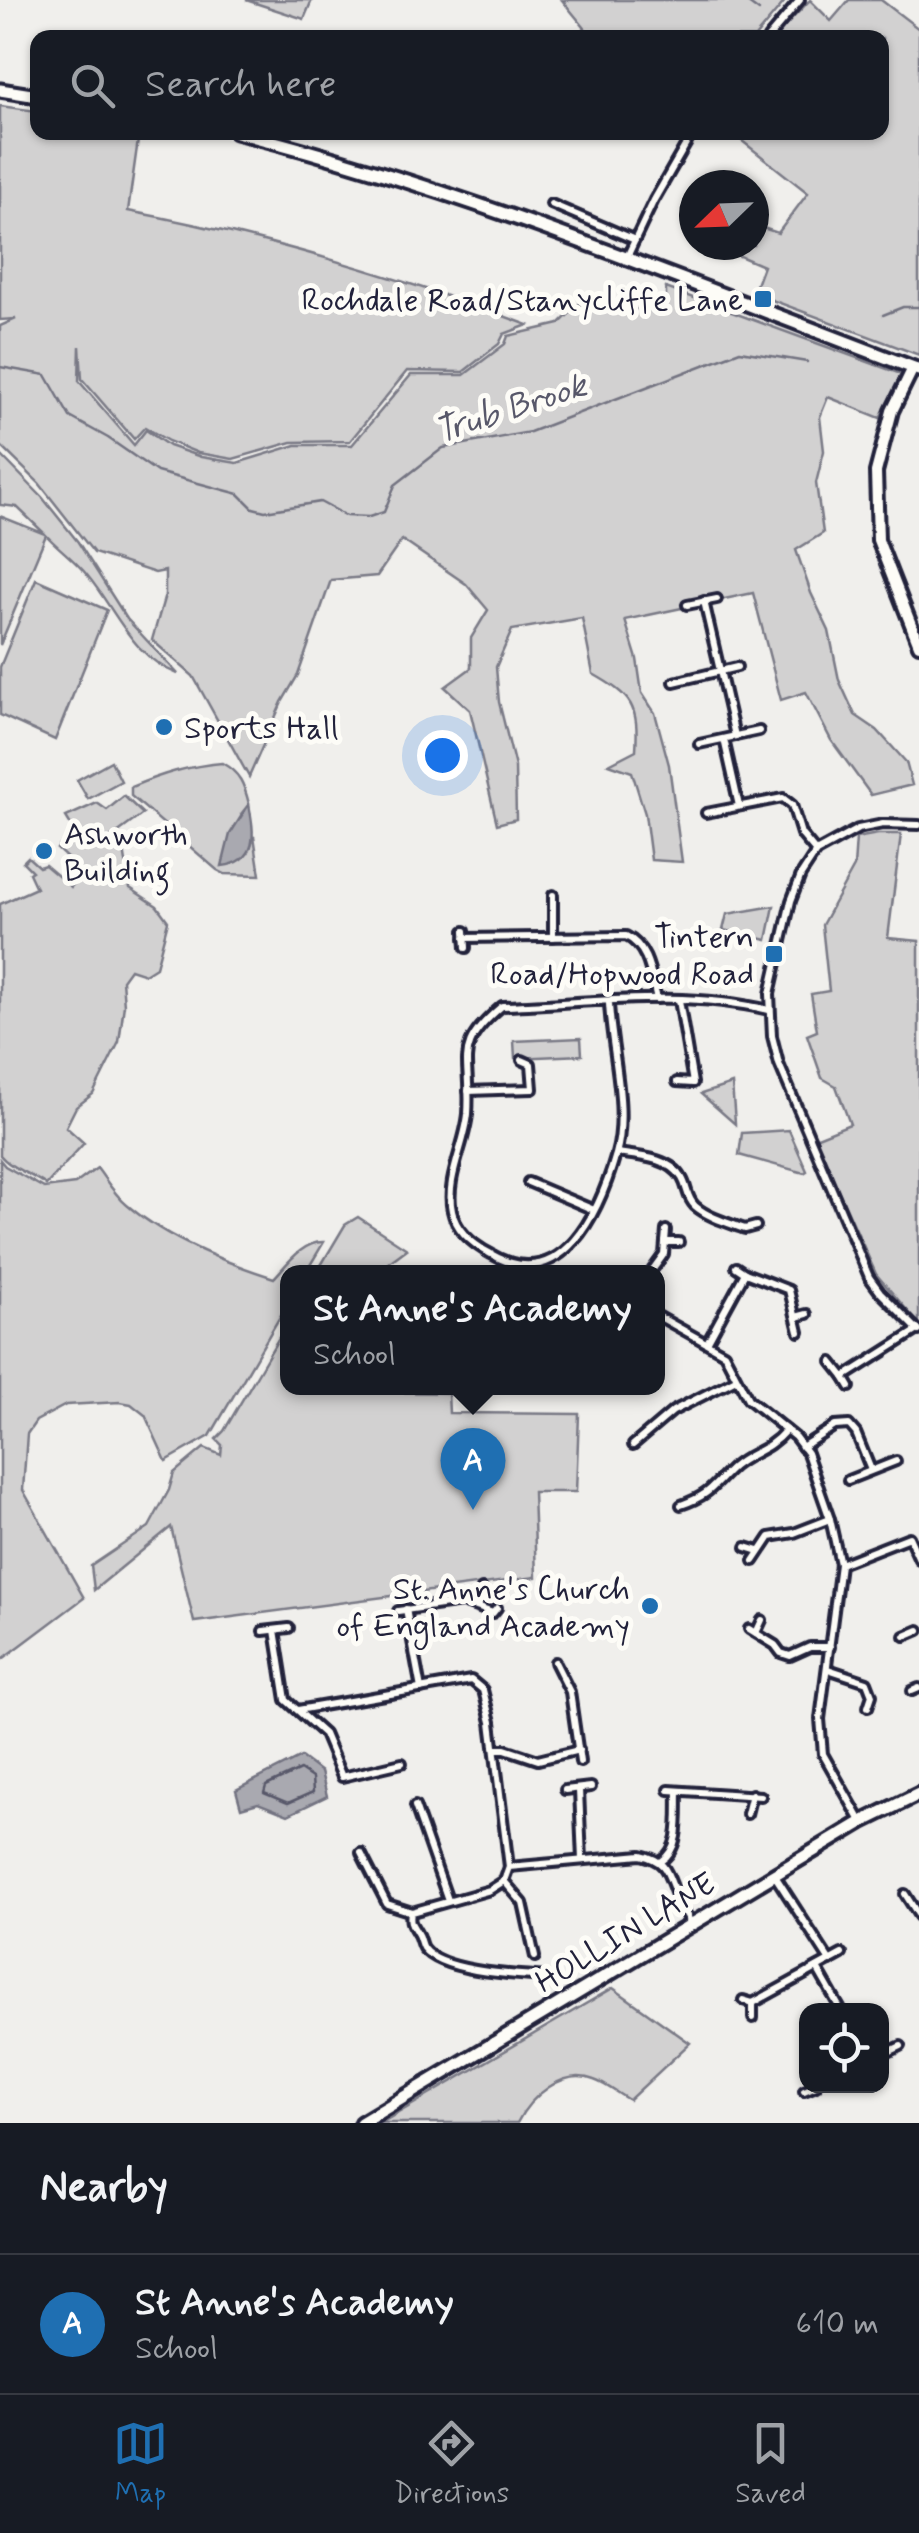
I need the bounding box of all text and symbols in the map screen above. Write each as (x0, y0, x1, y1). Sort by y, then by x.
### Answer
search box (30, 30, 889, 140)
icon: search (65, 58, 120, 113)
text: Search here (145, 61, 336, 110)
north arrow (679, 170, 769, 260)
place label: Rochdale Road/Stanycliffe Lane (301, 280, 743, 322)
marker: Rochdale Road/Stanycliffe Lane (752, 288, 774, 310)
water label: Trub Brook (429, 362, 595, 455)
place label: Sports Hall (184, 708, 338, 750)
marker: Sports Hall (153, 716, 175, 738)
your location (417, 730, 468, 781)
place label: Ashworth Building (64, 814, 188, 896)
marker: Ashworth Building (33, 840, 55, 862)
place label: Tintern Road/Hopwood Road (490, 917, 754, 996)
marker: Tintern Road/Hopwood Road (763, 943, 785, 965)
popup (280, 1265, 665, 1395)
text: St Anne's Academy (313, 1285, 632, 1334)
text: School (313, 1334, 396, 1376)
pin: A (440, 1428, 506, 1510)
place label: St. Anne's Church of England Academy (336, 1569, 630, 1650)
marker: St. Anne's Church of England Academy (639, 1595, 661, 1617)
street label: HOLLIN LANE (528, 1863, 724, 2004)
map controls (799, 2003, 889, 2093)
button: locate (799, 2003, 889, 2093)
text: Nearby (40, 2161, 168, 2216)
text: St Anne's Academy (135, 2279, 454, 2328)
text: A (62, 2303, 83, 2345)
text: 610 m (796, 2303, 879, 2345)
text: School (135, 2328, 218, 2370)
tab: Map (113, 2416, 168, 2513)
tab: Directions (394, 2416, 509, 2513)
tab: Saved (735, 2416, 806, 2513)

